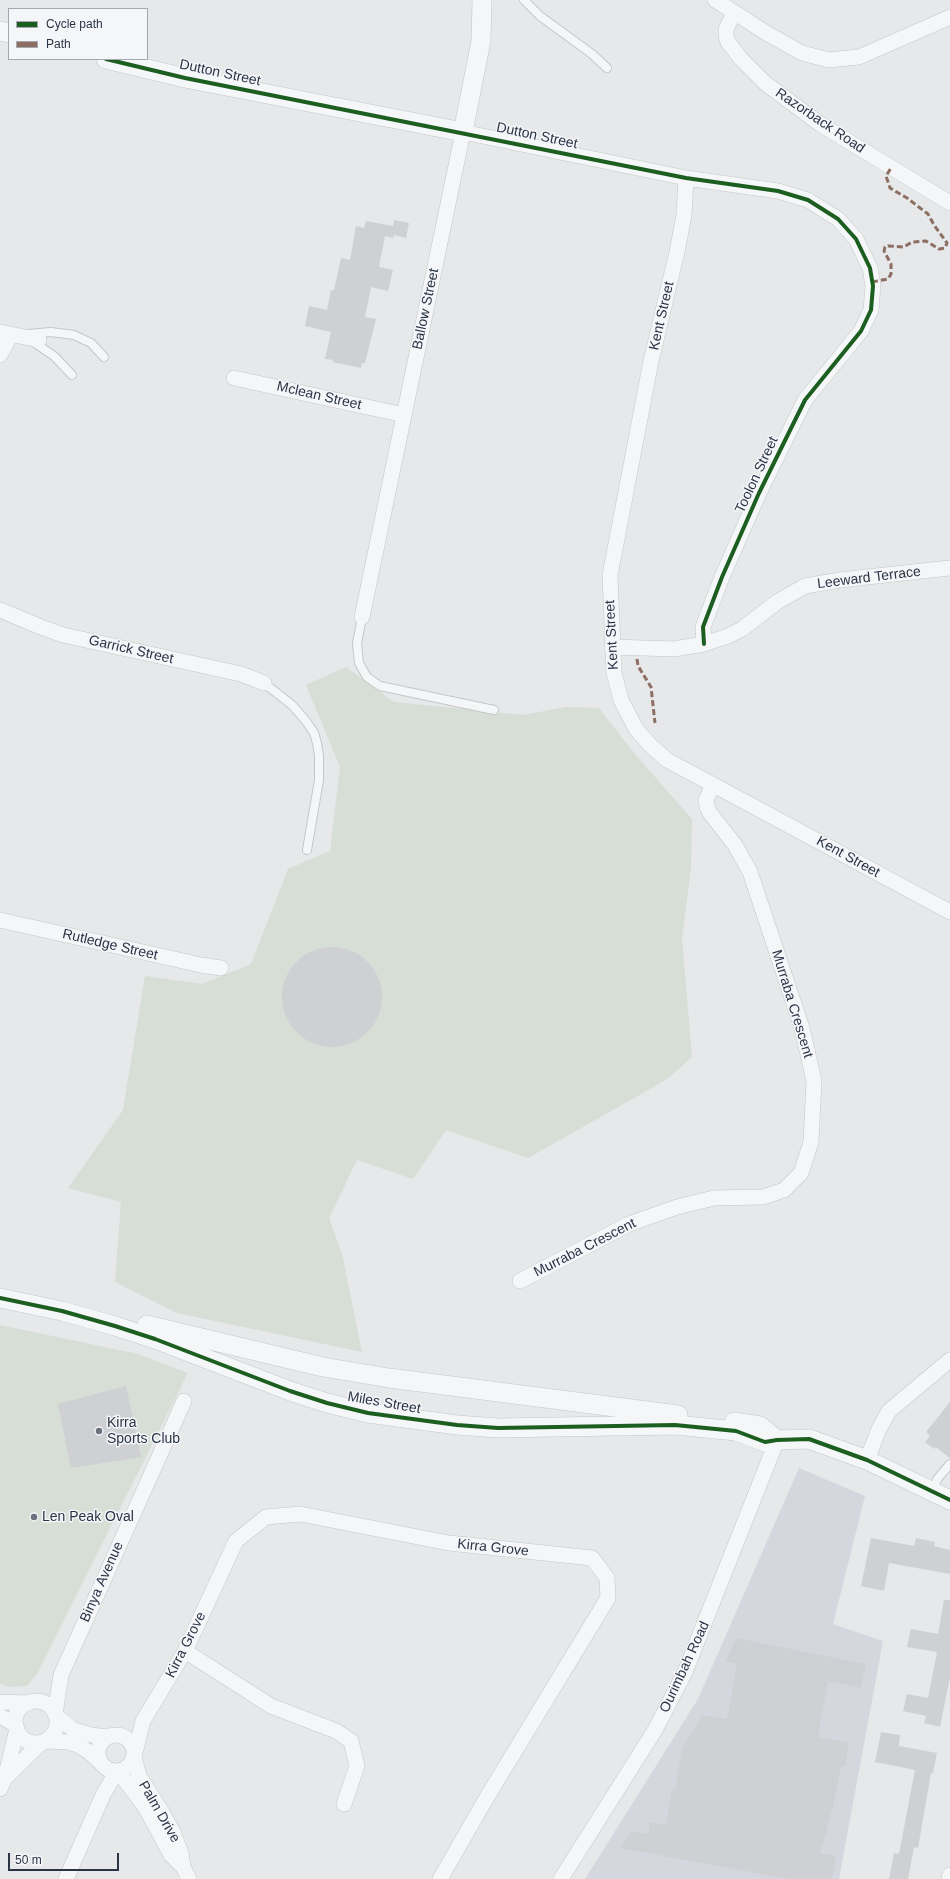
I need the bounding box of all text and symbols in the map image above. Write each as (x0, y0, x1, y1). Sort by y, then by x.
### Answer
legend (8, 8, 148, 60)
text: Cycle path (46, 17, 103, 31)
text: Path (46, 37, 71, 51)
street label: Dutton Street (178, 56, 262, 90)
street label: Razorback Road (772, 85, 868, 157)
street label: Dutton Street (495, 119, 579, 153)
street label: Ballow Street (409, 267, 443, 351)
street label: Kent Street (646, 280, 678, 352)
street label: Mclean Street (275, 378, 363, 414)
street label: Toolon Street (732, 434, 782, 516)
street label: Leeward Terrace (816, 563, 922, 593)
street label: Kent Street (602, 600, 622, 670)
street label: Garrick Street (87, 632, 175, 668)
street label: Kent Street (813, 833, 883, 881)
street label: Rutledge Street (61, 926, 159, 964)
street label: Murraba Crescent (768, 948, 816, 1060)
street label: Murraba Crescent (531, 1215, 639, 1281)
street label: Miles Street (346, 1388, 422, 1418)
place label: Kirra Sports Club (107, 1415, 180, 1448)
marker: Kirra Sports Club (94, 1426, 104, 1436)
place label: Len Peak Oval (42, 1509, 134, 1525)
marker: Len Peak Oval (29, 1512, 39, 1522)
street label: Kirra Grove (457, 1536, 529, 1560)
street label: Binya Avenue (77, 1539, 127, 1625)
street label: Kirra Grove (162, 1609, 210, 1681)
street label: Ourimbah Road (657, 1619, 713, 1715)
street label: Palm Drive (135, 1778, 183, 1846)
scale bar (10, 1845, 121, 1871)
text: 50 m (15, 1853, 42, 1867)

